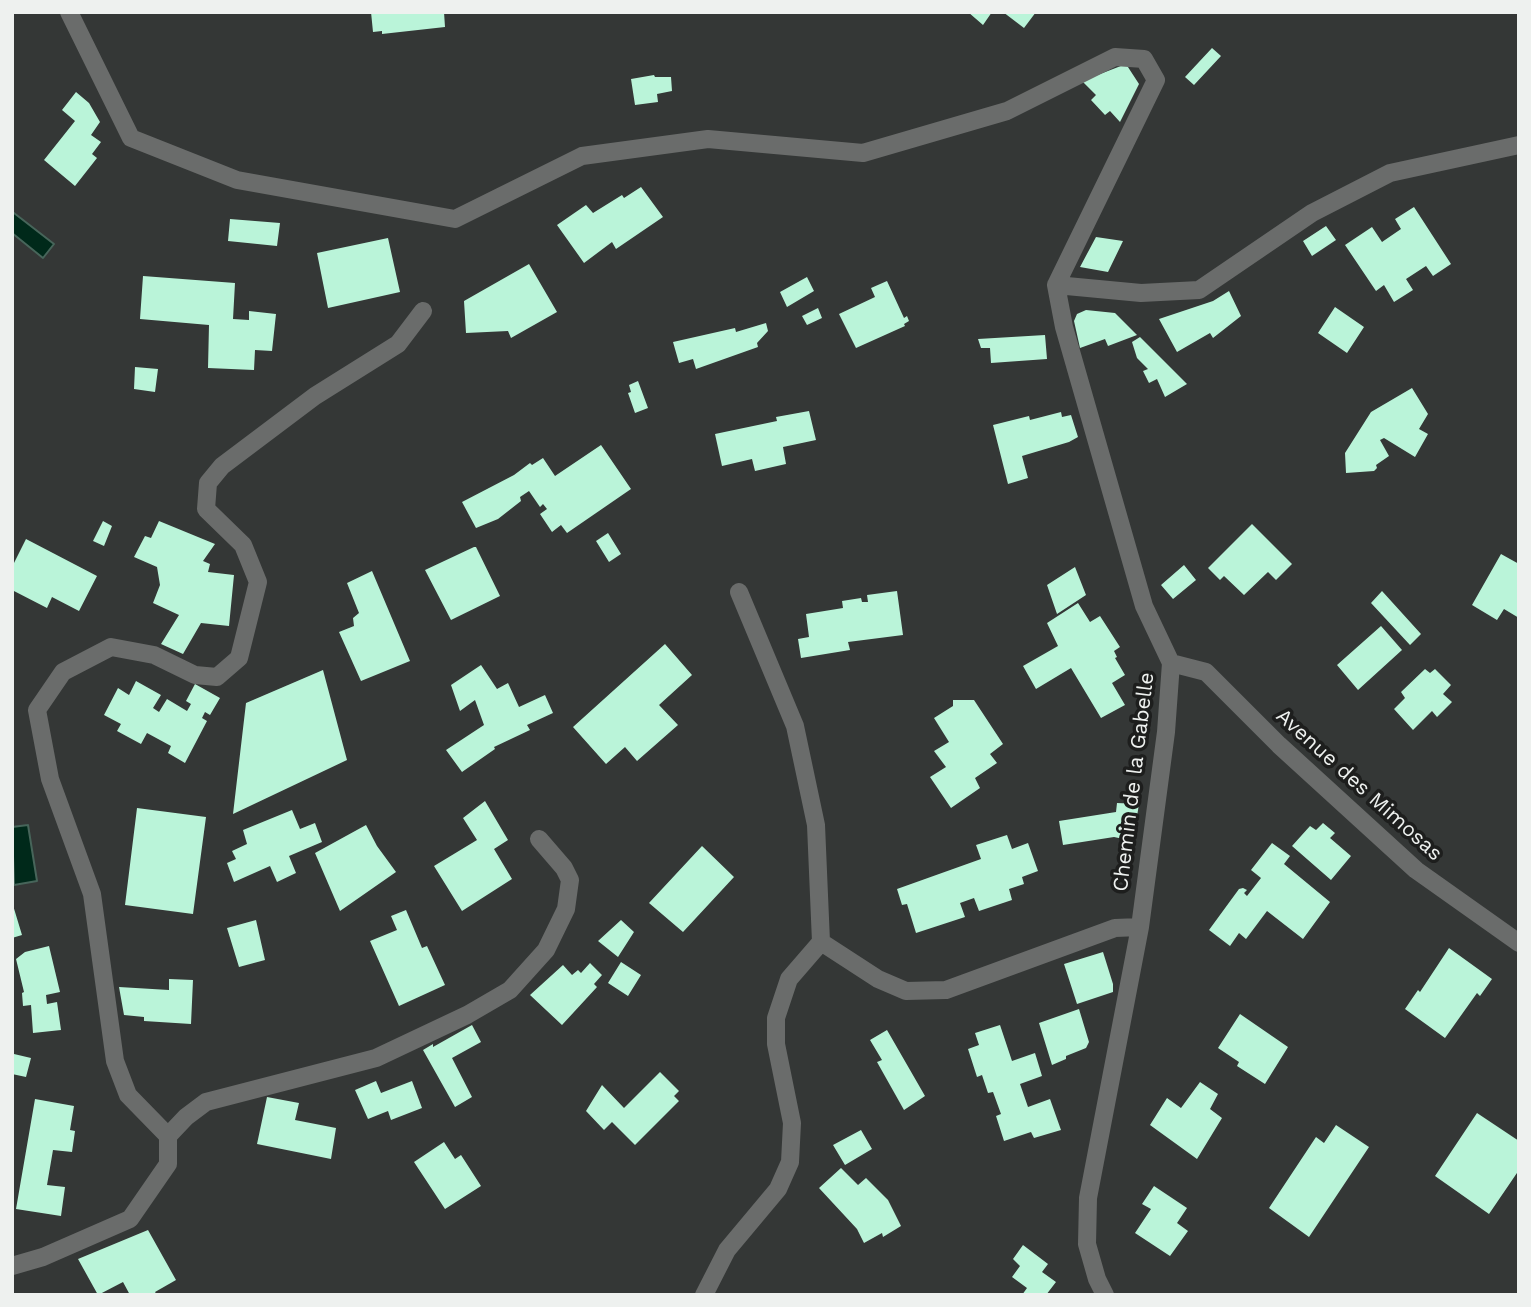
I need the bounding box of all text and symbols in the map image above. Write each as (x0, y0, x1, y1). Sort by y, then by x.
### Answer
street label: Chemin de la Gabelle (1108, 671, 1160, 893)
street label: Avenue des Mimosas (1271, 704, 1447, 866)

